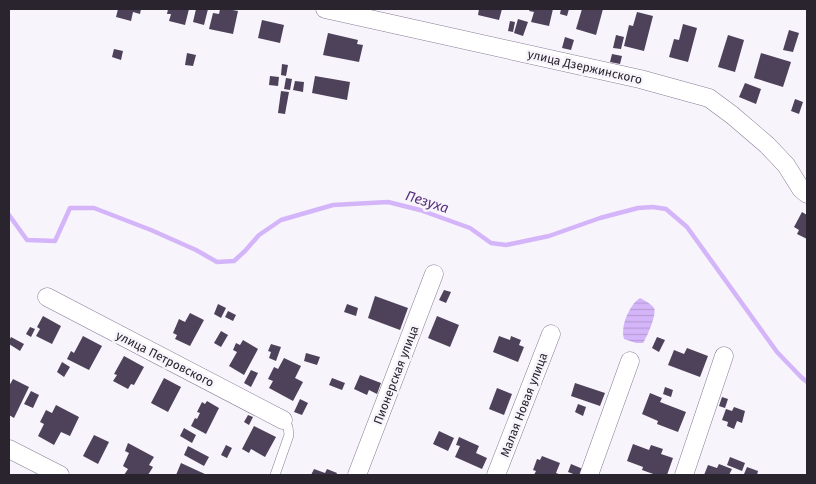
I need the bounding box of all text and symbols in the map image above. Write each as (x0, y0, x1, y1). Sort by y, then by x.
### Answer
street label: улица Дзержинского (526, 47, 644, 87)
water label: Пезуха (403, 187, 451, 217)
street label: Пионерская улица (371, 324, 421, 426)
street label: улица Петровского (114, 328, 216, 390)
street label: Малая Новая улица (498, 351, 550, 459)

